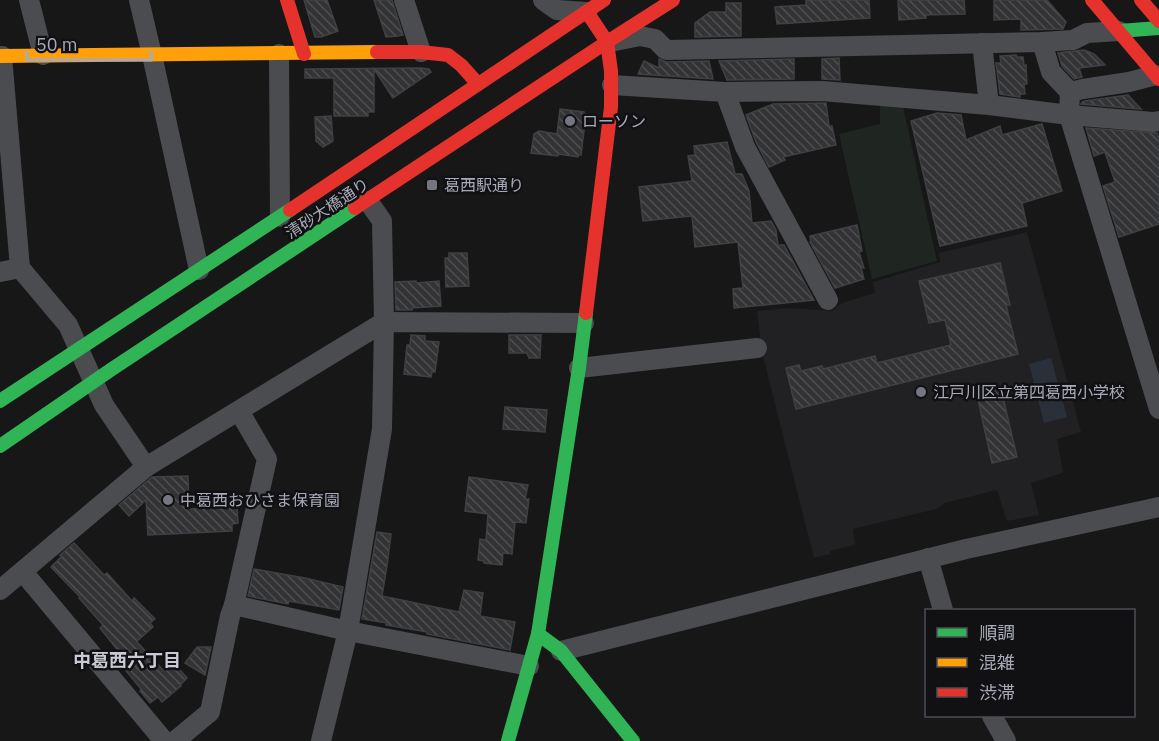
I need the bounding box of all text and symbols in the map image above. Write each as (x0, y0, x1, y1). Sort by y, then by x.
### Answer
scale bar (27, 24, 152, 62)
text: 50 m (36, 33, 78, 56)
place label: ローソン (582, 111, 646, 131)
marker: ローソン (563, 114, 577, 128)
street label: 清砂大橋通り (281, 173, 373, 243)
place label: 葛西駅通り (444, 175, 524, 195)
marker: 葛西駅通り (425, 178, 439, 192)
place label: 江戸川区立第四葛西小学校 (933, 382, 1125, 402)
marker: 江戸川区立第四葛西小学校 (914, 385, 928, 399)
place label: 中葛西おひさま保育園 (180, 490, 340, 510)
marker: 中葛西おひさま保育園 (161, 493, 175, 507)
legend (925, 609, 1135, 717)
text: 順調 (979, 621, 1015, 644)
district label: 中葛西六丁目 (73, 649, 181, 672)
text: 混雑 (979, 651, 1015, 674)
text: 渋滞 (979, 681, 1015, 704)

